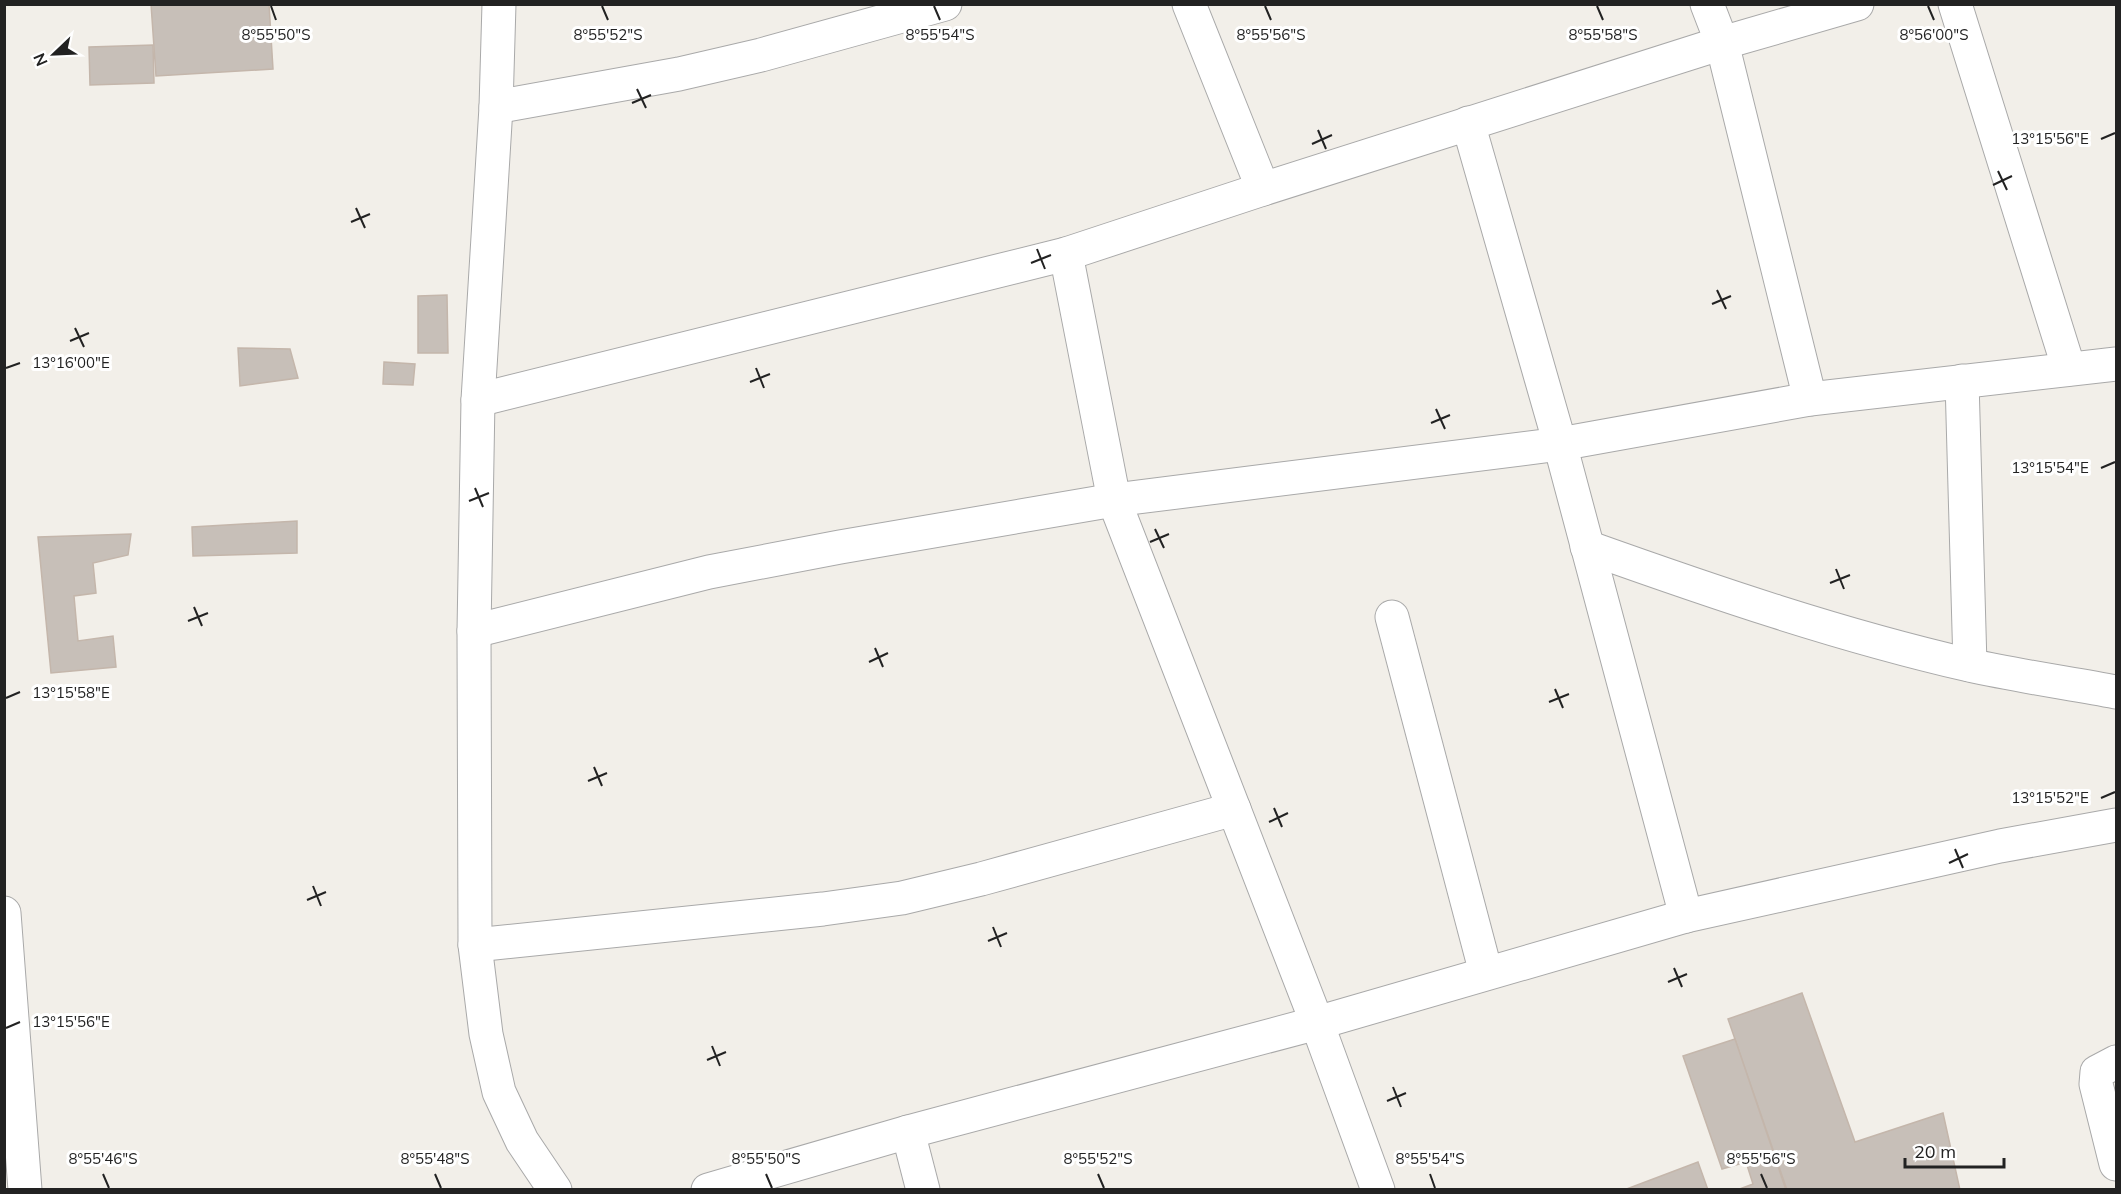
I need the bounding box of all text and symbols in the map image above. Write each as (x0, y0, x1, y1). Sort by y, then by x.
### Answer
north arrow (24, 24, 84, 84)
text: 8°55'50"S (241, 25, 311, 44)
text: 8°55'52"S (573, 25, 643, 44)
text: 8°55'54"S (905, 25, 975, 44)
text: 8°55'56"S (1236, 25, 1306, 44)
text: 8°55'58"S (1568, 25, 1638, 44)
text: 8°56'00"S (1899, 25, 1969, 44)
text: N (29, 50, 52, 69)
text: 13°15'56"E (2011, 129, 2089, 148)
text: 13°16'00"E (32, 353, 110, 372)
text: 13°15'54"E (2011, 458, 2089, 477)
text: 13°15'58"E (32, 683, 110, 702)
text: 13°15'52"E (2011, 788, 2089, 807)
text: 13°15'56"E (32, 1012, 110, 1031)
scale bar (1905, 1131, 2004, 1169)
text: 20 m (1914, 1140, 1956, 1163)
text: 8°55'46"S (68, 1149, 138, 1168)
text: 8°55'48"S (400, 1149, 470, 1168)
text: 8°55'50"S (731, 1149, 801, 1168)
text: 8°55'52"S (1063, 1149, 1133, 1168)
text: 8°55'54"S (1395, 1149, 1465, 1168)
text: 8°55'56"S (1726, 1149, 1796, 1168)

